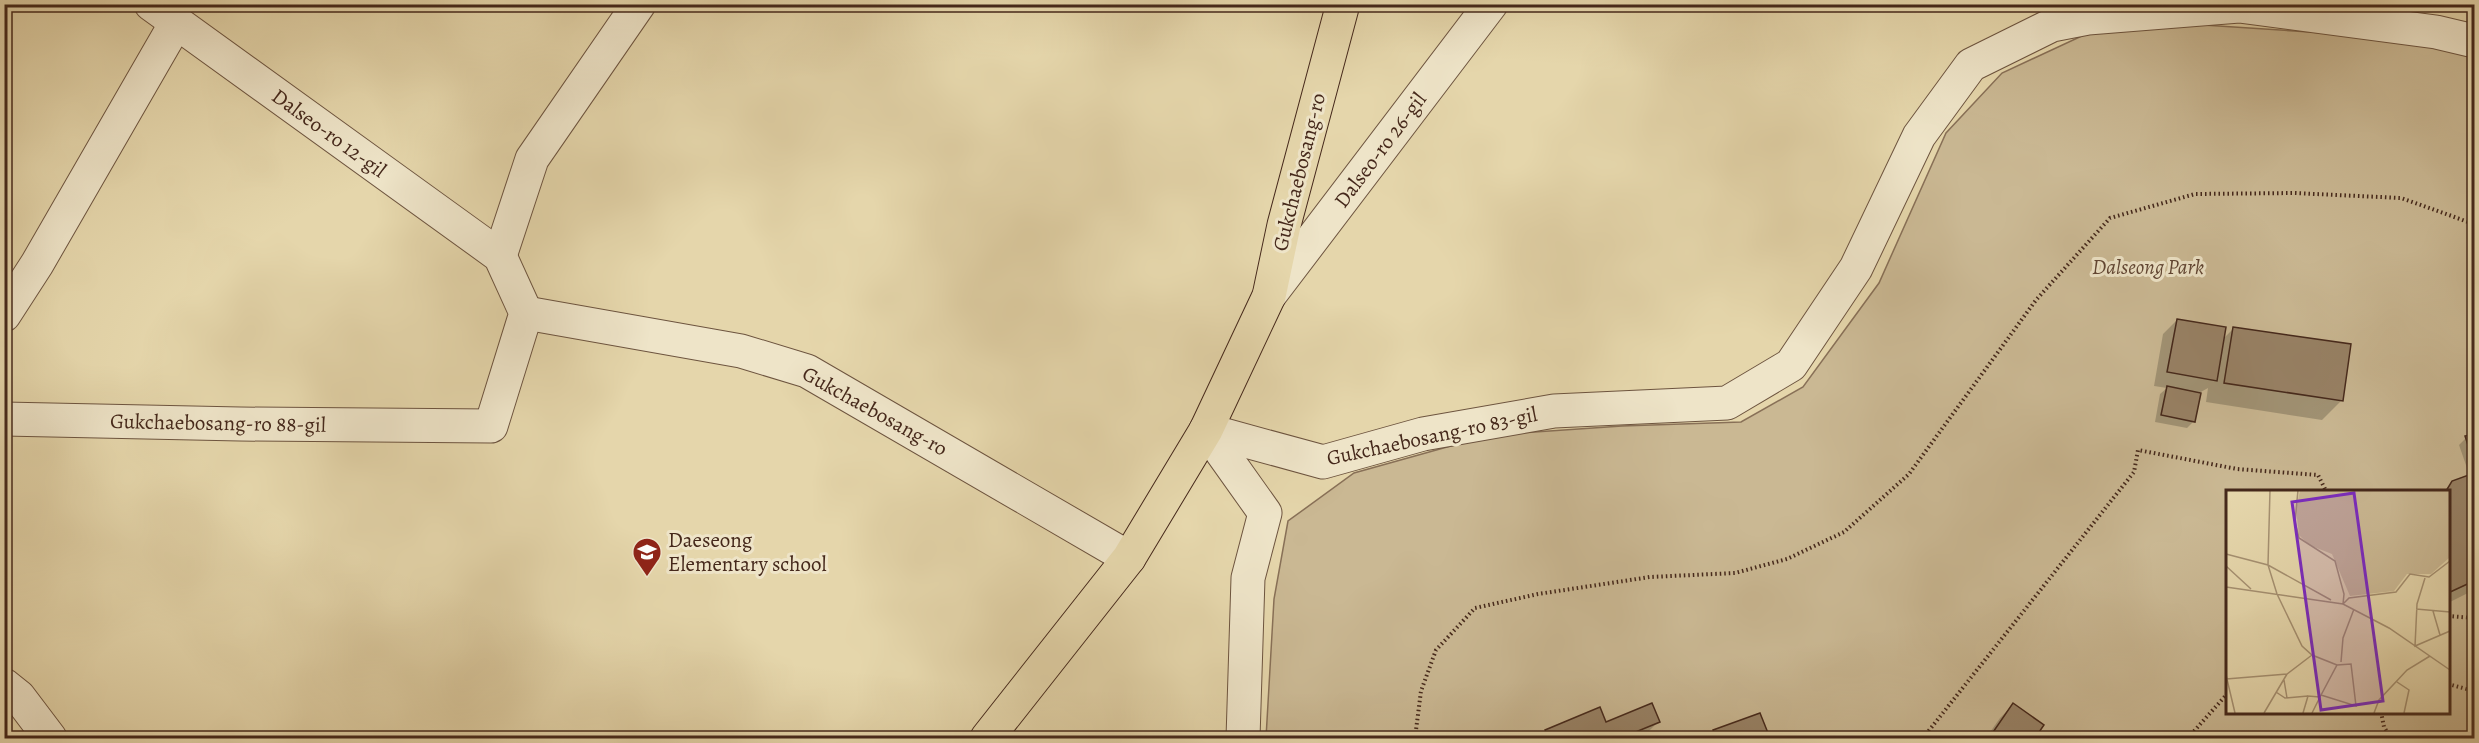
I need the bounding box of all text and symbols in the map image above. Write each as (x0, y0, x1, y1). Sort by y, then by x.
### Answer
street label: Dalseo-ro 12-gil (266, 82, 392, 184)
street label: Dalseo-ro 26-gil (1327, 87, 1433, 213)
street label: Gukchaebosang-ro (1266, 90, 1332, 254)
park label: Dalseong Park (2092, 253, 2204, 281)
street label: Gukchaebosang-ro (797, 360, 953, 462)
street label: Gukchaebosang-ro 83-gil (1324, 400, 1540, 472)
street label: Gukchaebosang-ro 88-gil (110, 407, 326, 439)
inset map (2226, 490, 2449, 713)
place label: Daeseong Elementary school (668, 526, 827, 578)
school or university icon: Daeseong Elementary school (631, 536, 663, 578)

